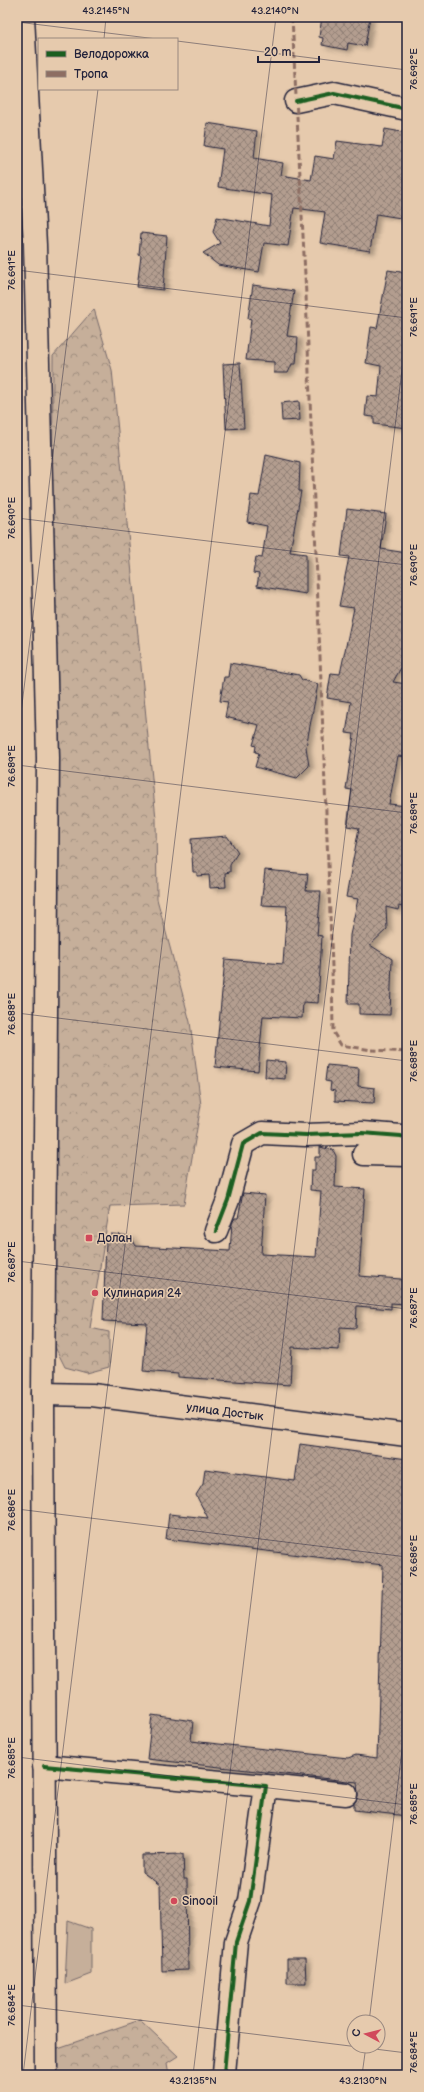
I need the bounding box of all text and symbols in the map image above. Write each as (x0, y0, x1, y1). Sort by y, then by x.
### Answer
text: 43.2145°N (82, 5, 130, 17)
text: 43.2140°N (251, 5, 299, 17)
legend (38, 38, 178, 90)
scale bar (258, 38, 319, 64)
text: 20 m (264, 45, 291, 60)
text: Велодорожка (74, 47, 149, 62)
text: 76.692°E (408, 48, 420, 90)
text: Тропа (74, 67, 108, 82)
text: 76.691°E (6, 250, 18, 290)
text: 76.691°E (408, 297, 420, 337)
text: 76.690°E (6, 497, 18, 539)
text: 76.690°E (408, 544, 420, 586)
text: 76.689°E (6, 745, 18, 787)
text: 76.689°E (408, 792, 420, 834)
text: 76.688°E (6, 993, 18, 1035)
text: 76.688°E (408, 1040, 420, 1082)
place label: Долан (97, 1231, 132, 1246)
marker: Долан (84, 1233, 94, 1243)
text: 76.687°E (6, 1241, 18, 1283)
place label: Кулинария 24 (103, 1286, 182, 1301)
text: 76.687°E (408, 1287, 420, 1329)
marker: Кулинария 24 (90, 1288, 100, 1298)
street label: улица Достык (186, 1400, 265, 1424)
text: 76.686°E (6, 1489, 18, 1531)
text: 76.686°E (408, 1535, 420, 1577)
text: 76.685°E (6, 1737, 18, 1779)
text: 76.685°E (408, 1783, 420, 1825)
place label: Sinooil (182, 1894, 218, 1909)
marker: Sinooil (169, 1896, 179, 1906)
text: 76.684°E (6, 1984, 18, 2026)
north arrow (346, 2014, 386, 2054)
text: С (350, 2028, 364, 2037)
text: 76.684°E (408, 2031, 420, 2073)
text: 43.2135°N (169, 2075, 217, 2087)
text: 43.2130°N (339, 2075, 387, 2087)

